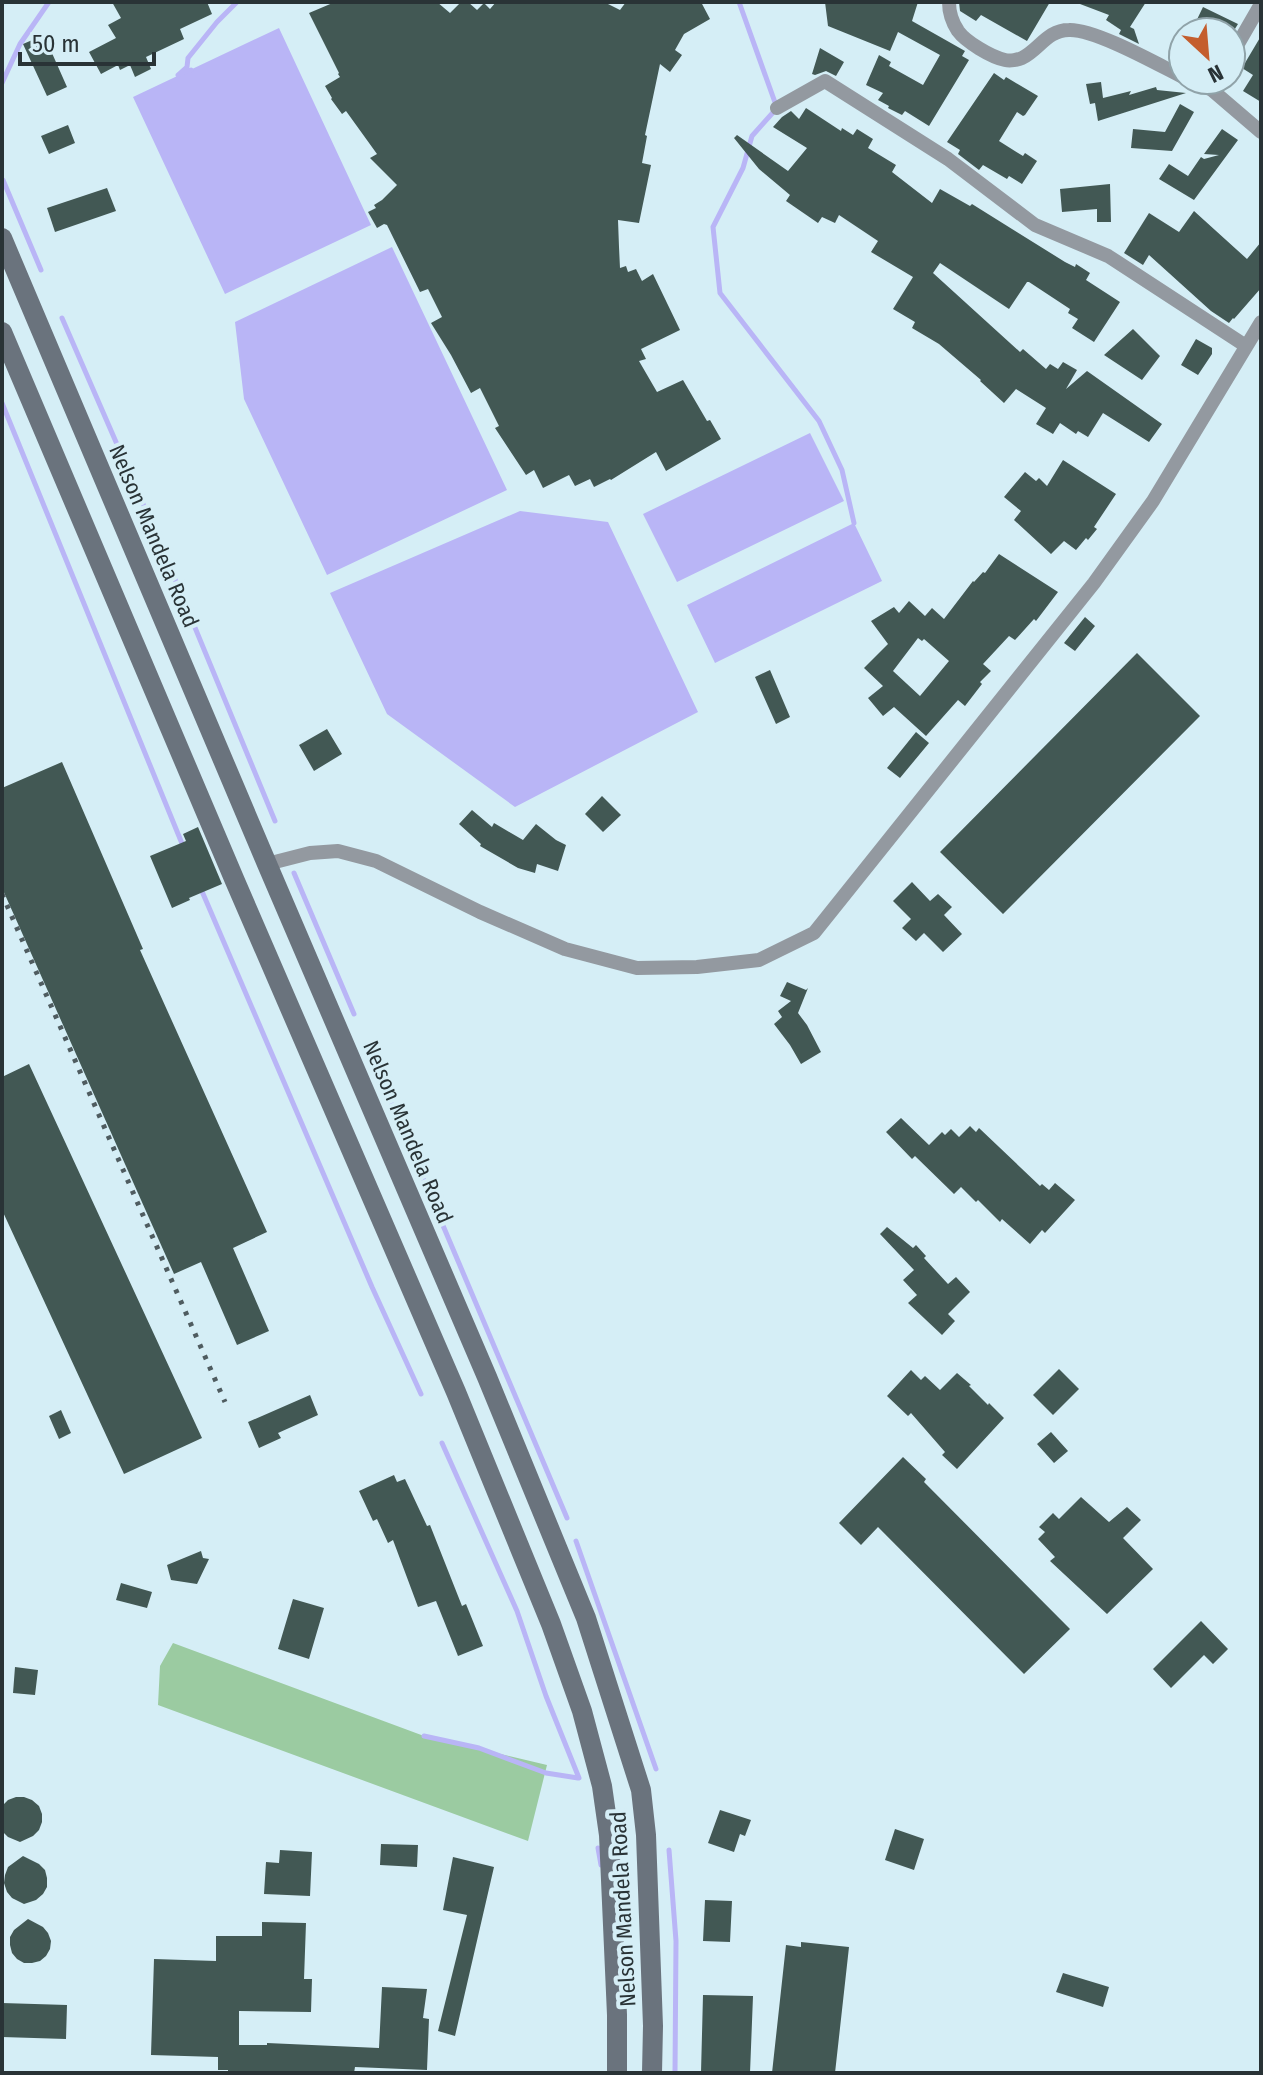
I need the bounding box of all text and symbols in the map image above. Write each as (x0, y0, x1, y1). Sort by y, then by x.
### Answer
scale bar (20, 16, 154, 66)
north arrow (1167, 16, 1247, 96)
text: 50 m (32, 30, 80, 58)
text: N (1204, 59, 1227, 89)
street label: Nelson Mandela Road (103, 441, 205, 631)
street label: Nelson Mandela Road (357, 1037, 459, 1227)
street label: Nelson Mandela Road (604, 1811, 642, 2007)

